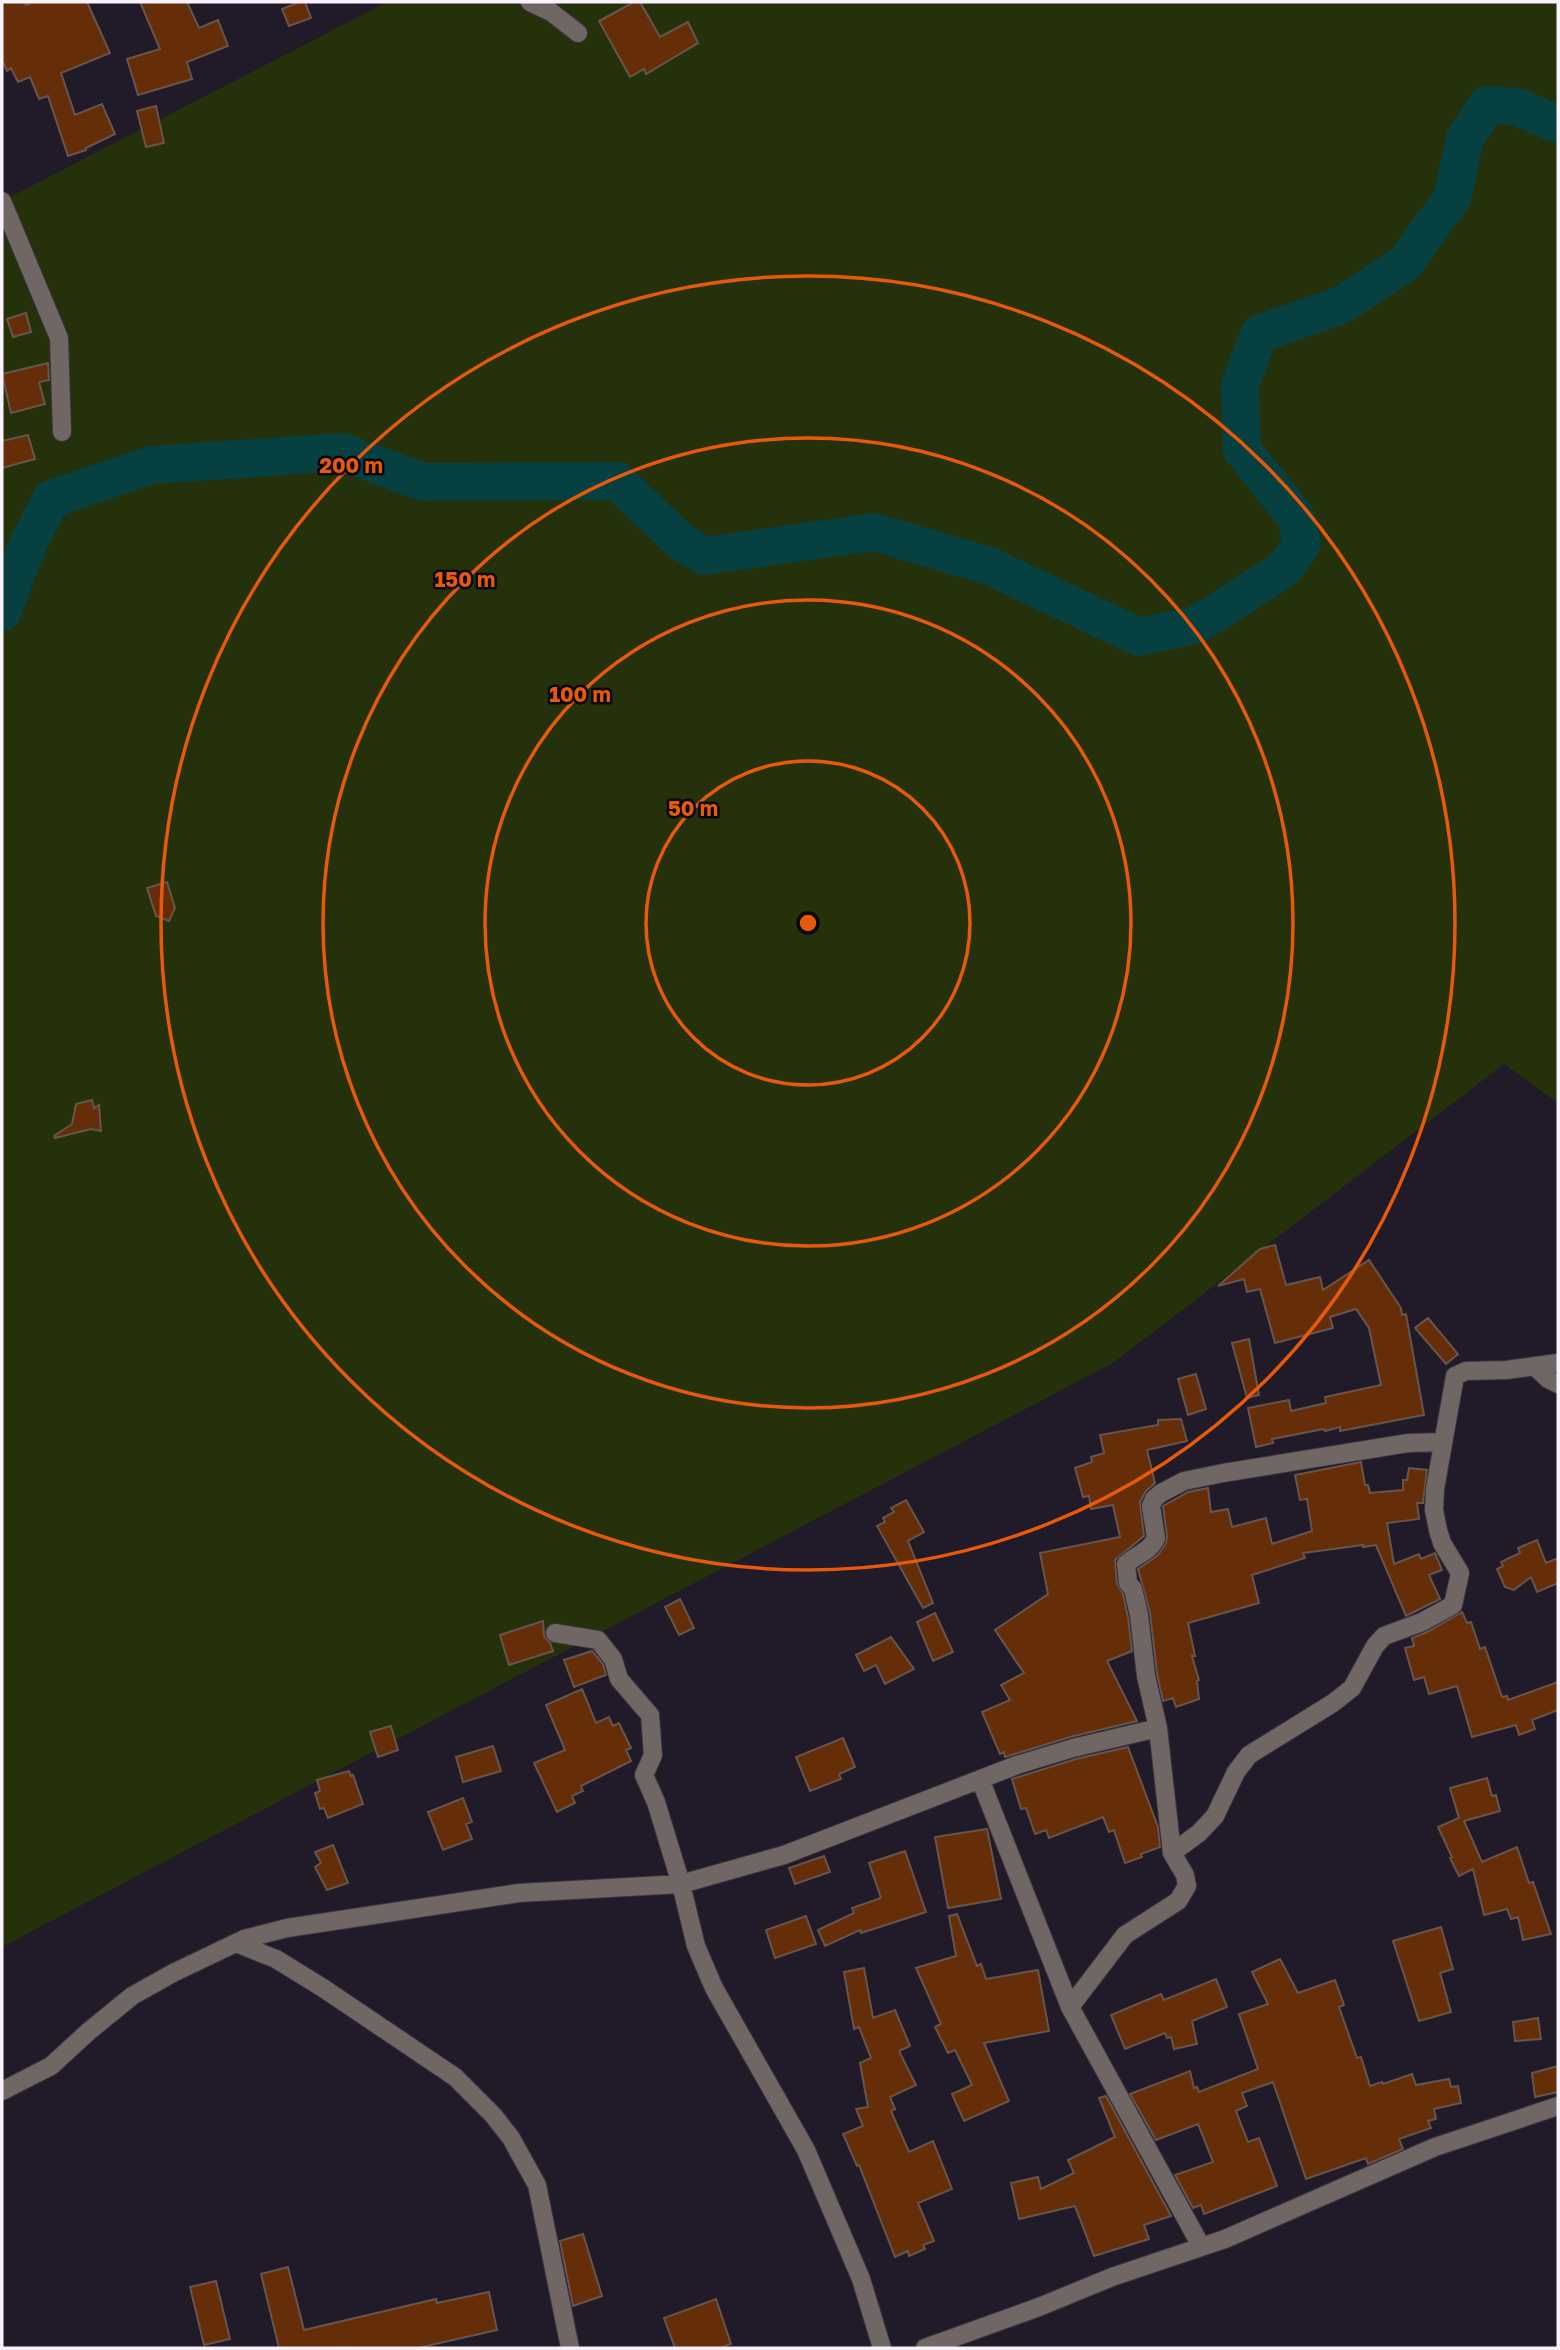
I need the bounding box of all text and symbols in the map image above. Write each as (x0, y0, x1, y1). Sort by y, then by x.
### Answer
text: 200 m (319, 452, 383, 478)
text: 150 m (435, 566, 495, 592)
text: 100 m (549, 681, 611, 707)
text: 50 m (668, 795, 718, 821)
centre of rings (796, 911, 820, 935)

